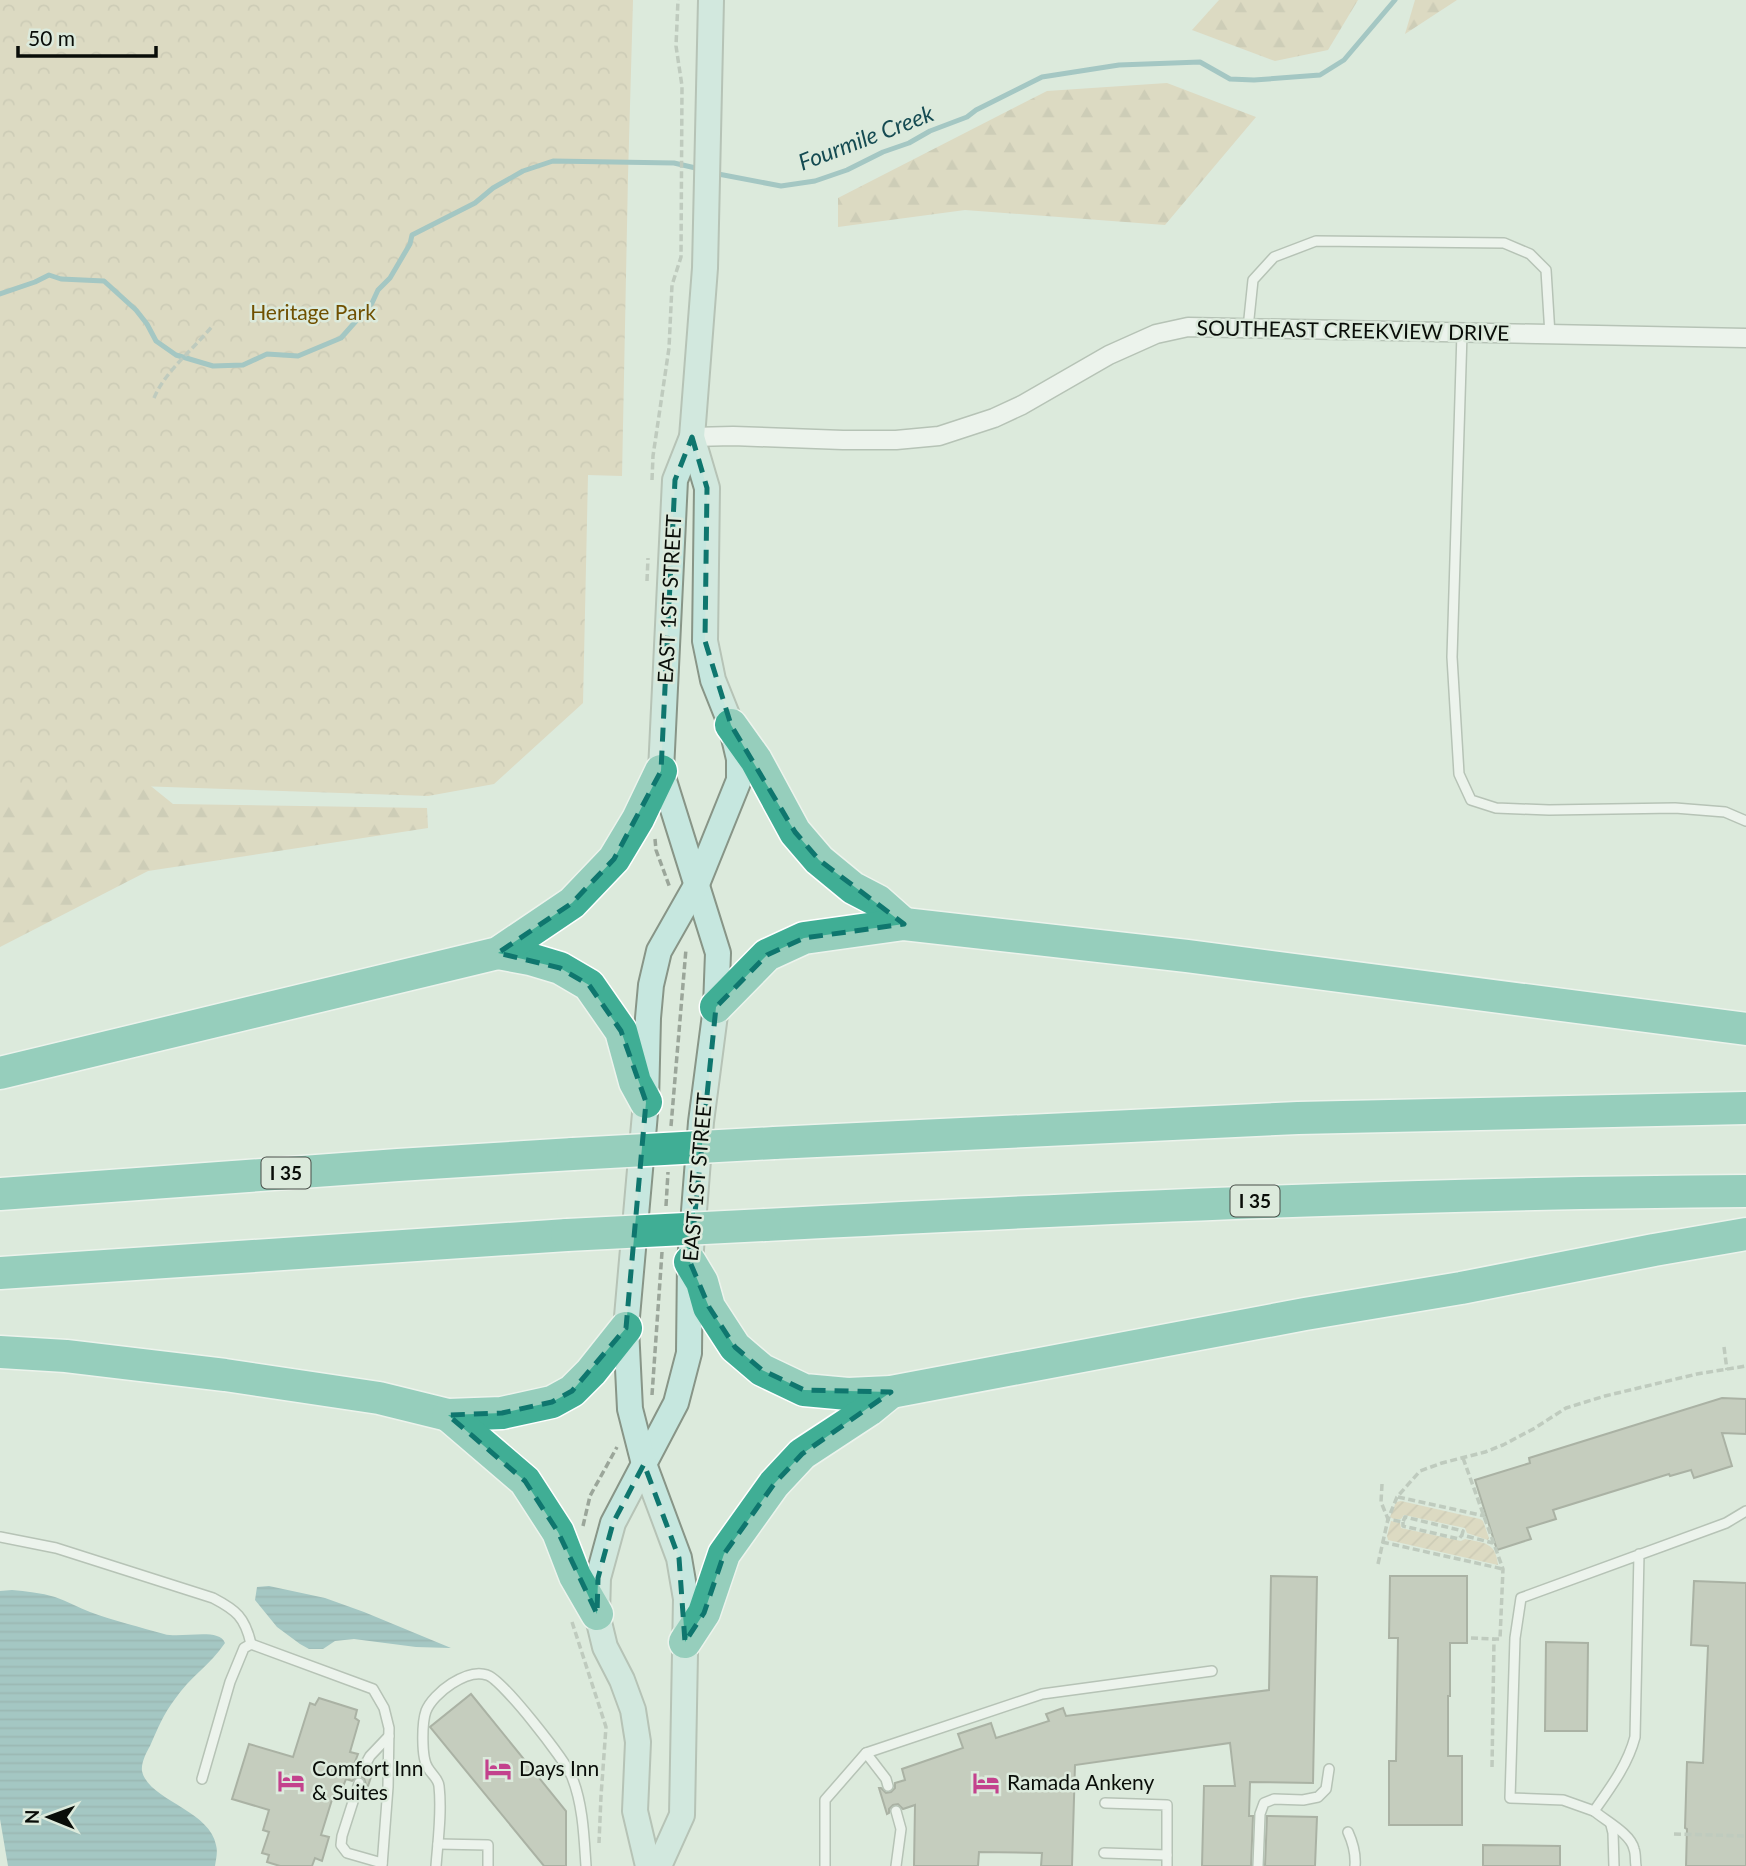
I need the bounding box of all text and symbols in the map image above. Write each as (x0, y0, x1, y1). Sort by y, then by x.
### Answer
scale bar (18, 14, 156, 58)
text: 50 m (28, 25, 75, 50)
water label: Fourmile Creek (794, 98, 938, 176)
park label: Heritage Park (250, 299, 376, 324)
street label: SOUTHEAST CREEKVIEW DRIVE (1196, 314, 1510, 345)
street label: EAST 1ST STREET (652, 513, 685, 684)
street label: EAST 1ST STREET (677, 1091, 716, 1262)
road number: I 35 (262, 1158, 310, 1189)
road number: I 35 (1230, 1186, 1280, 1217)
hotel icon: Days Inn (483, 1754, 513, 1784)
place label: Comfort Inn & Suites (312, 1755, 423, 1804)
place label: Days Inn (519, 1755, 599, 1780)
hotel icon: Comfort Inn & Suites (276, 1766, 306, 1796)
hotel icon: Ramada Ankeny (971, 1768, 1001, 1798)
place label: Ramada Ankeny (1007, 1769, 1155, 1794)
north arrow (14, 1782, 84, 1852)
text: N (20, 1809, 43, 1824)

